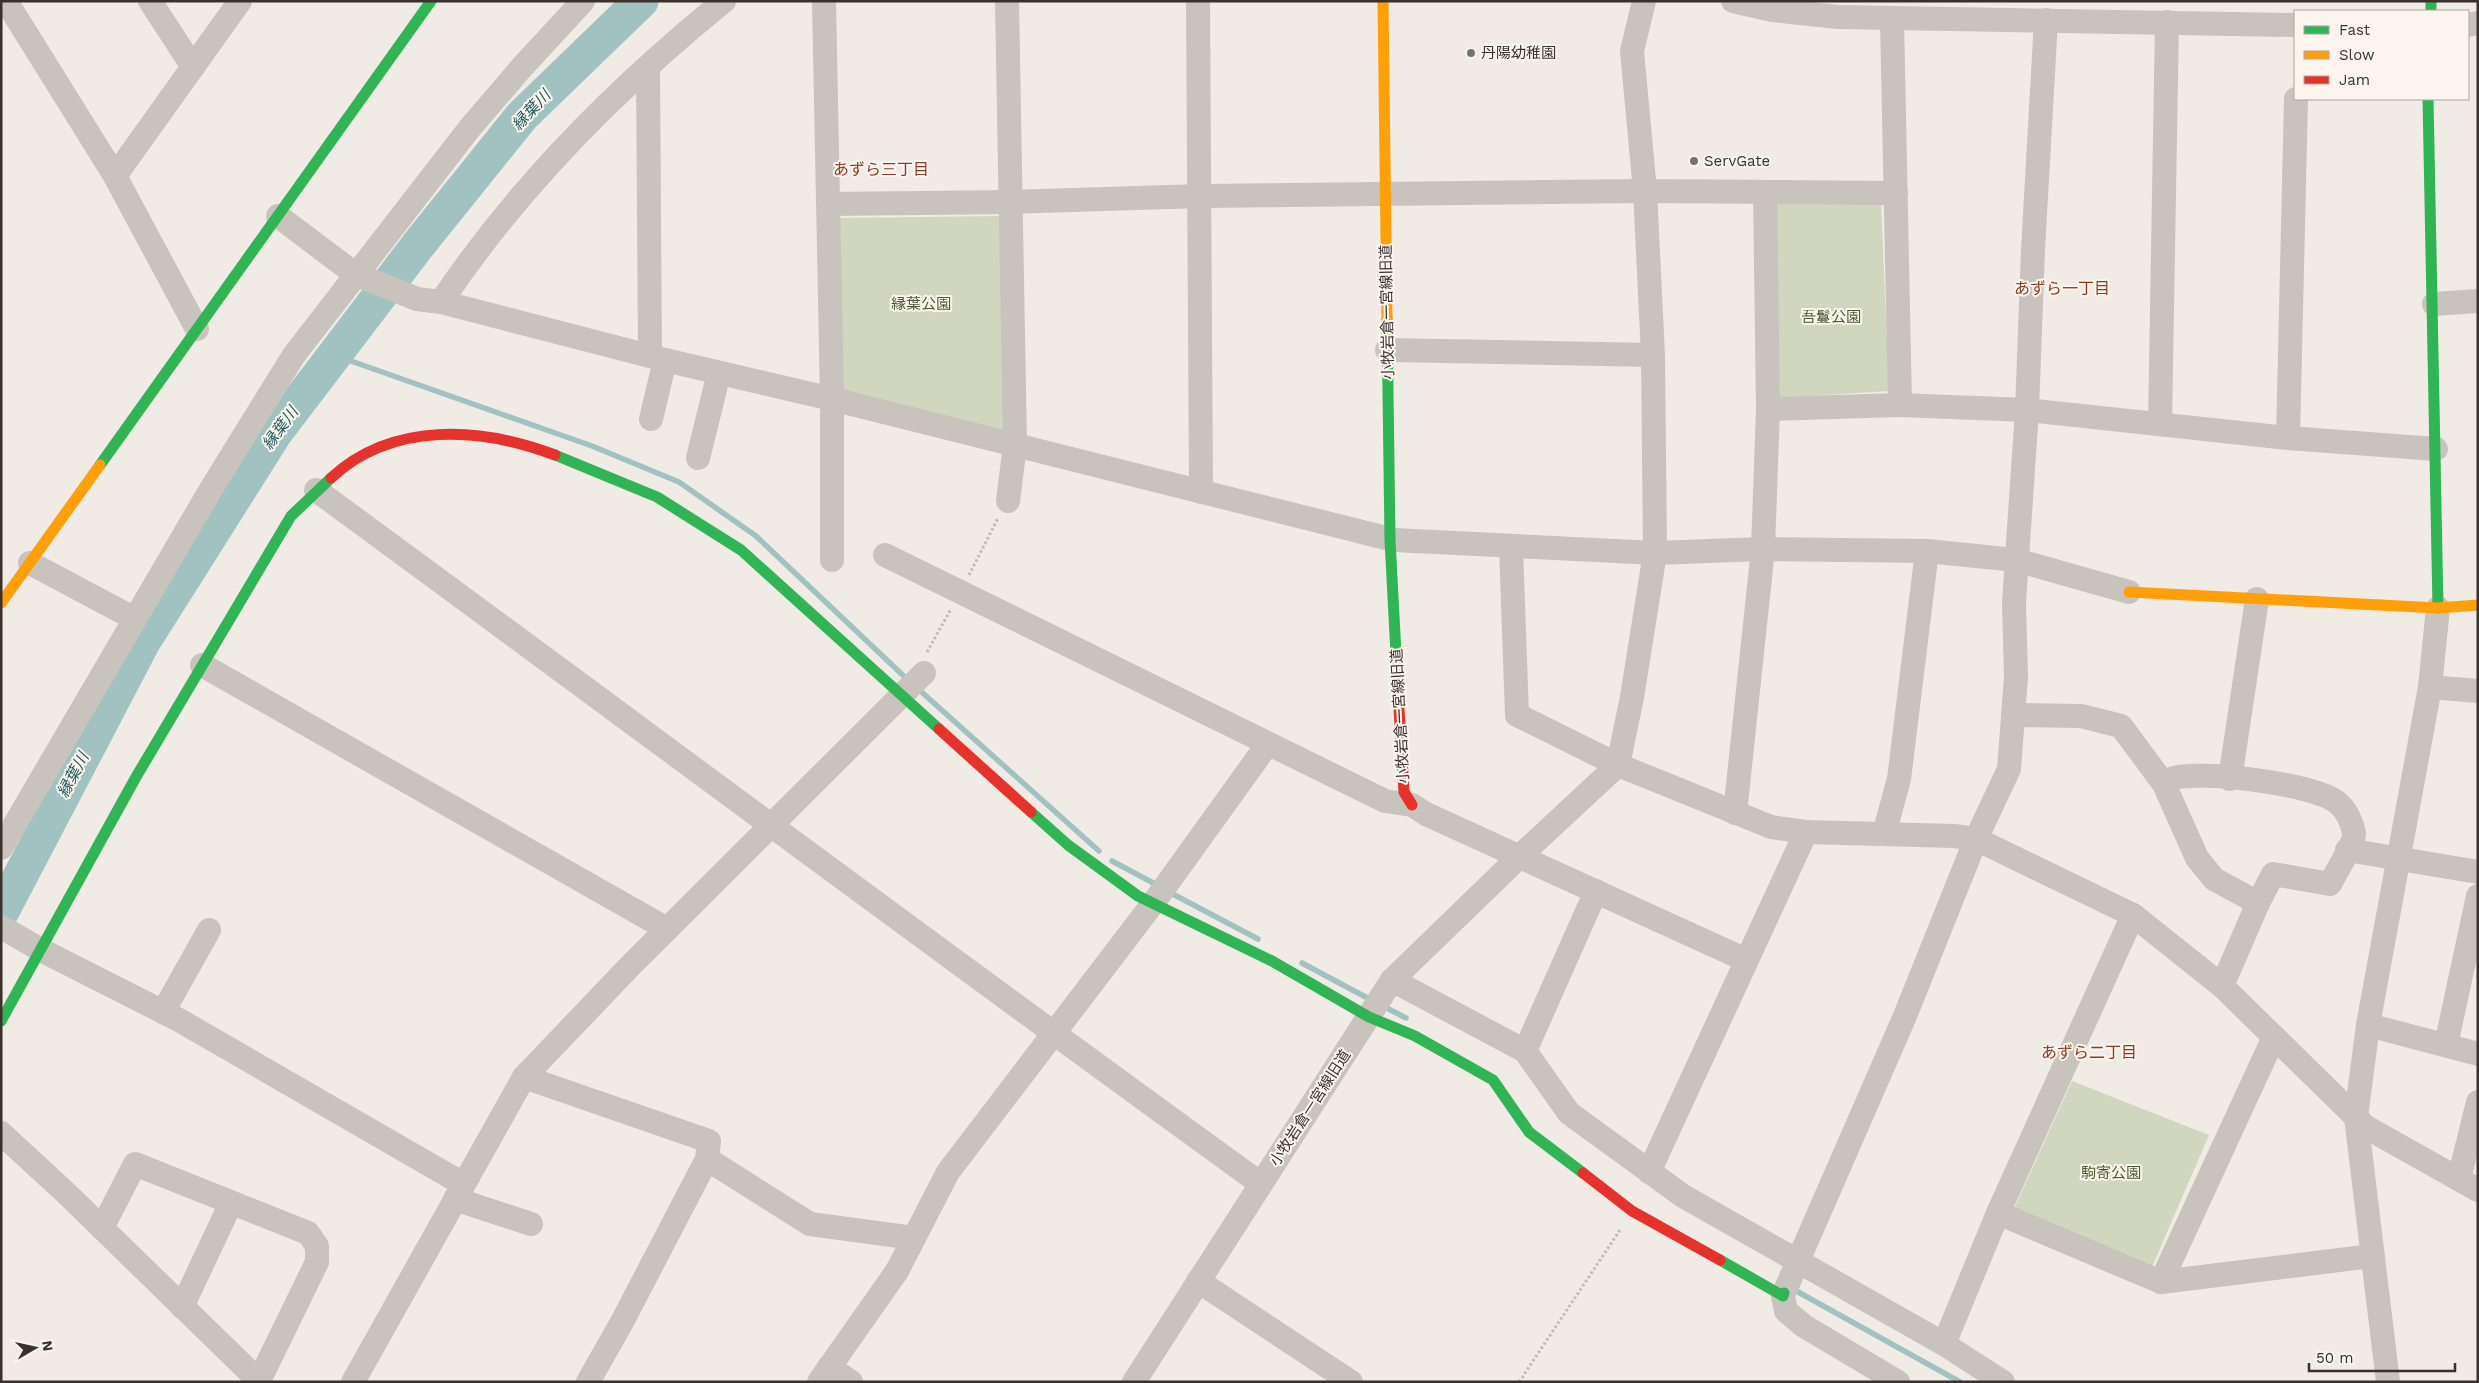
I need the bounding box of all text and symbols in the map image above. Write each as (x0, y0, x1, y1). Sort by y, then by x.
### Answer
legend (2294, 10, 2469, 100)
text: Fast (2339, 21, 2371, 39)
place label: 丹陽幼稚園 (1481, 44, 1556, 62)
text: Slow (2339, 46, 2375, 64)
marker: 丹陽幼稚園 (1465, 47, 1477, 59)
text: Jam (2339, 71, 2370, 89)
water label: 縁葉川 (508, 85, 556, 134)
place label: ServGate (1704, 152, 1770, 170)
marker: ServGate (1688, 155, 1700, 167)
district label: あずら三丁目 (833, 160, 929, 179)
street label: 小牧岩倉一宮線旧道 (1377, 244, 1397, 380)
district label: あずら一丁目 (2014, 279, 2110, 298)
park label: 縁葉公園 (891, 295, 951, 313)
park label: 吾鬘公園 (1801, 308, 1861, 326)
water label: 縁葉川 (258, 401, 303, 453)
street label: 小牧岩倉一宮線旧道 (1387, 648, 1413, 784)
water label: 縁葉川 (53, 748, 94, 801)
district label: あずら二丁目 (2041, 1043, 2137, 1062)
street label: 小牧岩倉一宮線旧道 (1266, 1046, 1354, 1170)
park label: 駒寄公園 (2081, 1164, 2141, 1182)
north arrow (10, 1323, 60, 1373)
text: N (39, 1340, 57, 1352)
scale bar (2309, 1340, 2455, 1372)
text: 50 m (2316, 1349, 2353, 1367)

